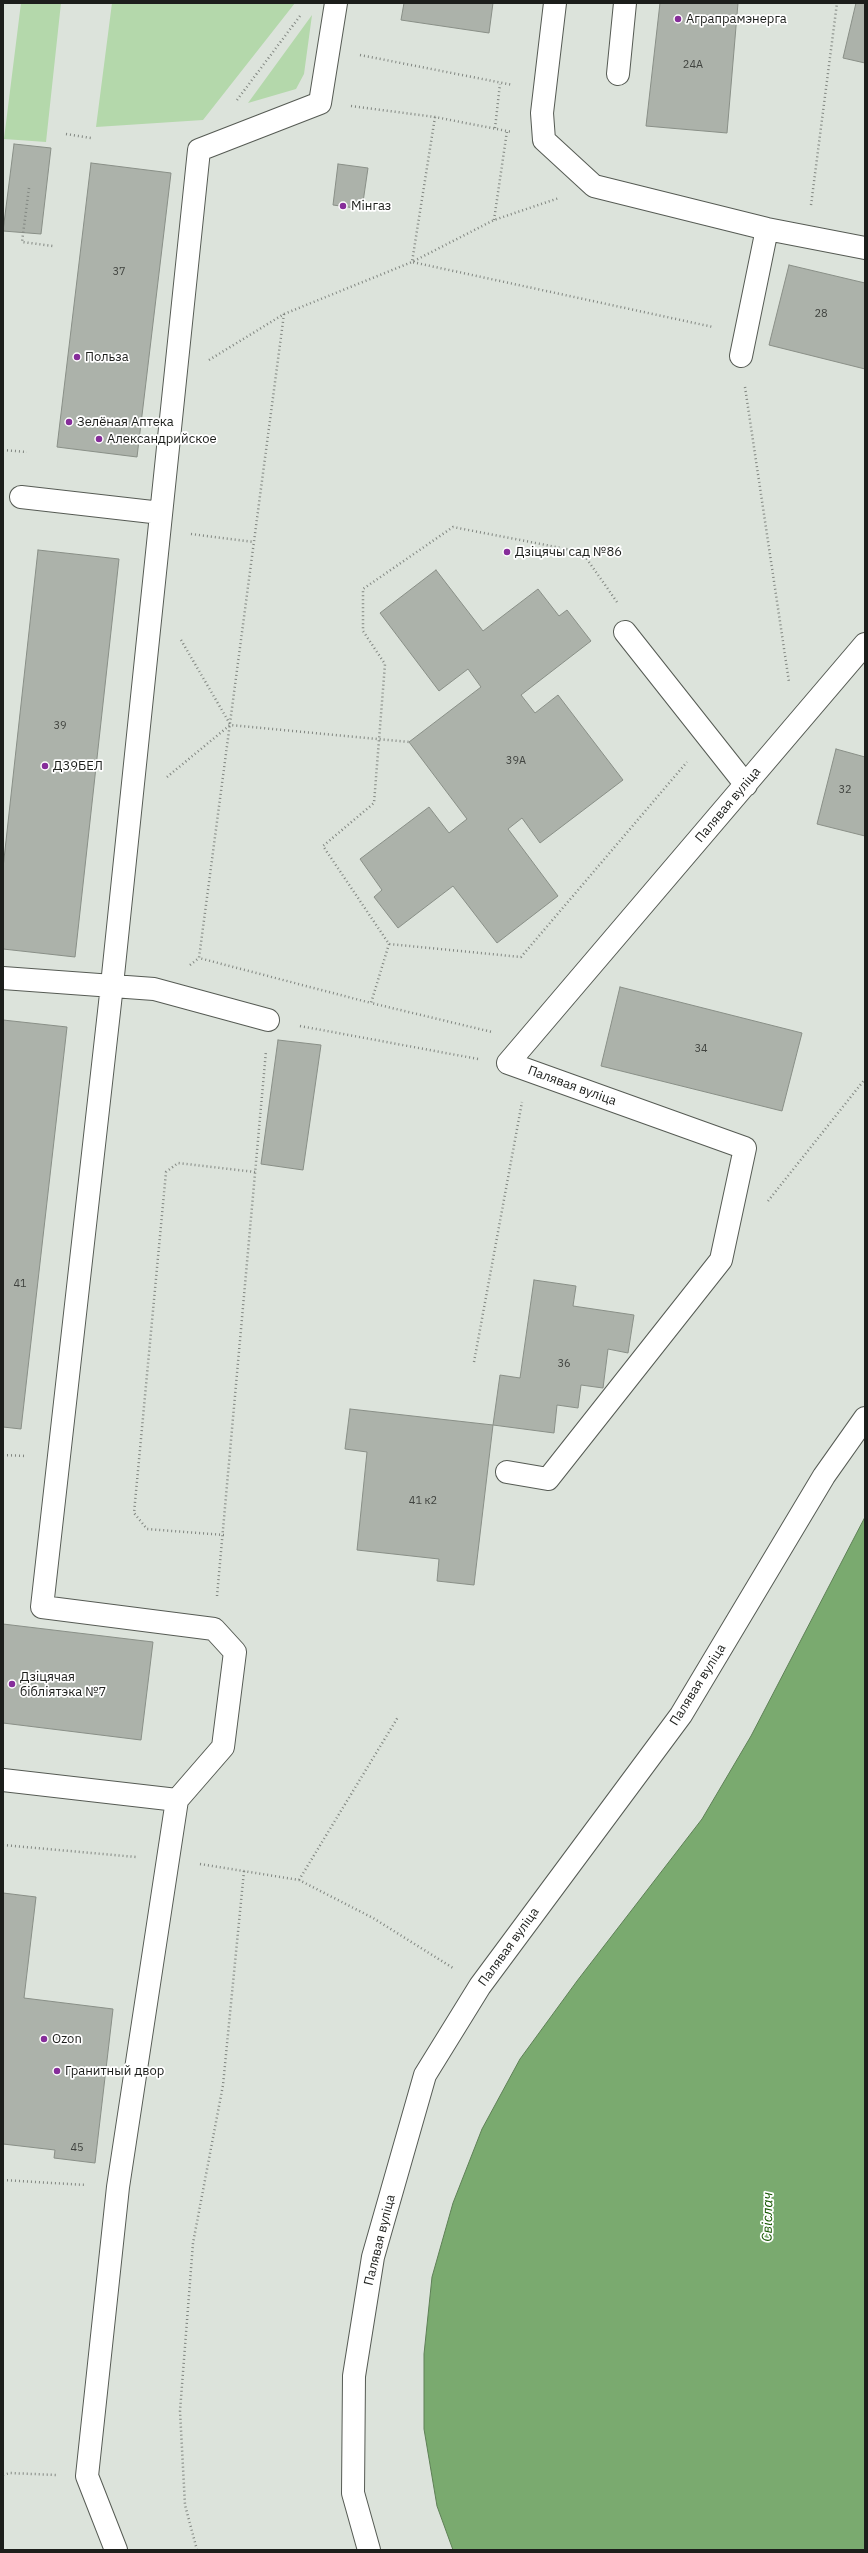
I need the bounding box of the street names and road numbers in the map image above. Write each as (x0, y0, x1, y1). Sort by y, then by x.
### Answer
street label: Палявая вуліца (692, 764, 764, 846)
street label: Палявая вуліца (525, 1063, 619, 1109)
street label: Палявая вуліца (667, 1641, 729, 1729)
street label: Палявая вуліца (475, 1905, 543, 1989)
street label: Палявая вуліца (361, 2193, 399, 2287)

